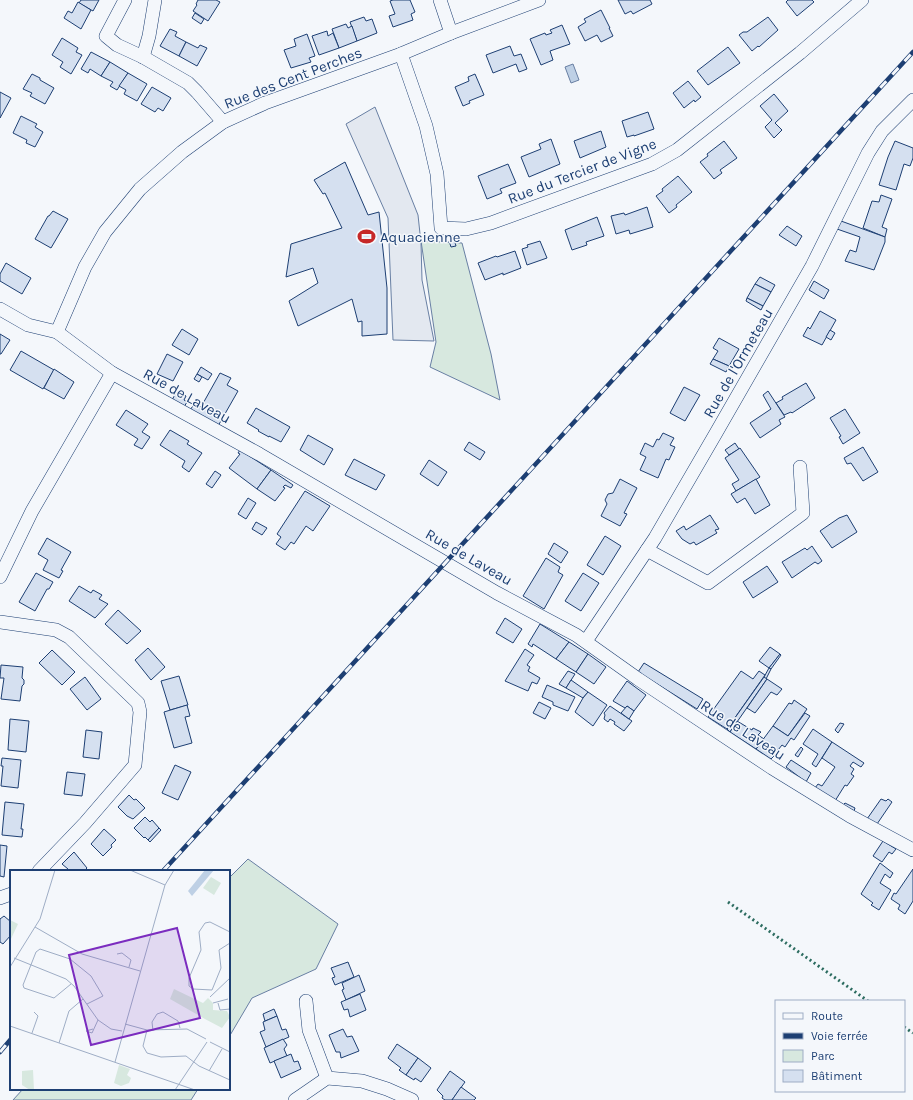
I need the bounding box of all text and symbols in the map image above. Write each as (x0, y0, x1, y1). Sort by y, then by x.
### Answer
street label: Rue des Cent Perches (221, 43, 365, 113)
street label: Rue du Tercier de Vigne (505, 134, 659, 208)
sports icon: Aquacienne (357, 227, 377, 247)
place label: Aquacienne (380, 228, 460, 246)
street label: Rue de l'Ormeteau (699, 305, 777, 421)
street label: Rue de Laveau (140, 364, 234, 428)
street label: Rue de Laveau (422, 525, 516, 589)
street label: Rue de Laveau (697, 696, 789, 764)
inset map (10, 870, 230, 1090)
legend (775, 1000, 905, 1092)
text: Route (811, 1009, 843, 1023)
text: Voie ferrée (811, 1029, 868, 1043)
text: Parc (811, 1049, 835, 1063)
text: Bâtiment (811, 1069, 863, 1083)

